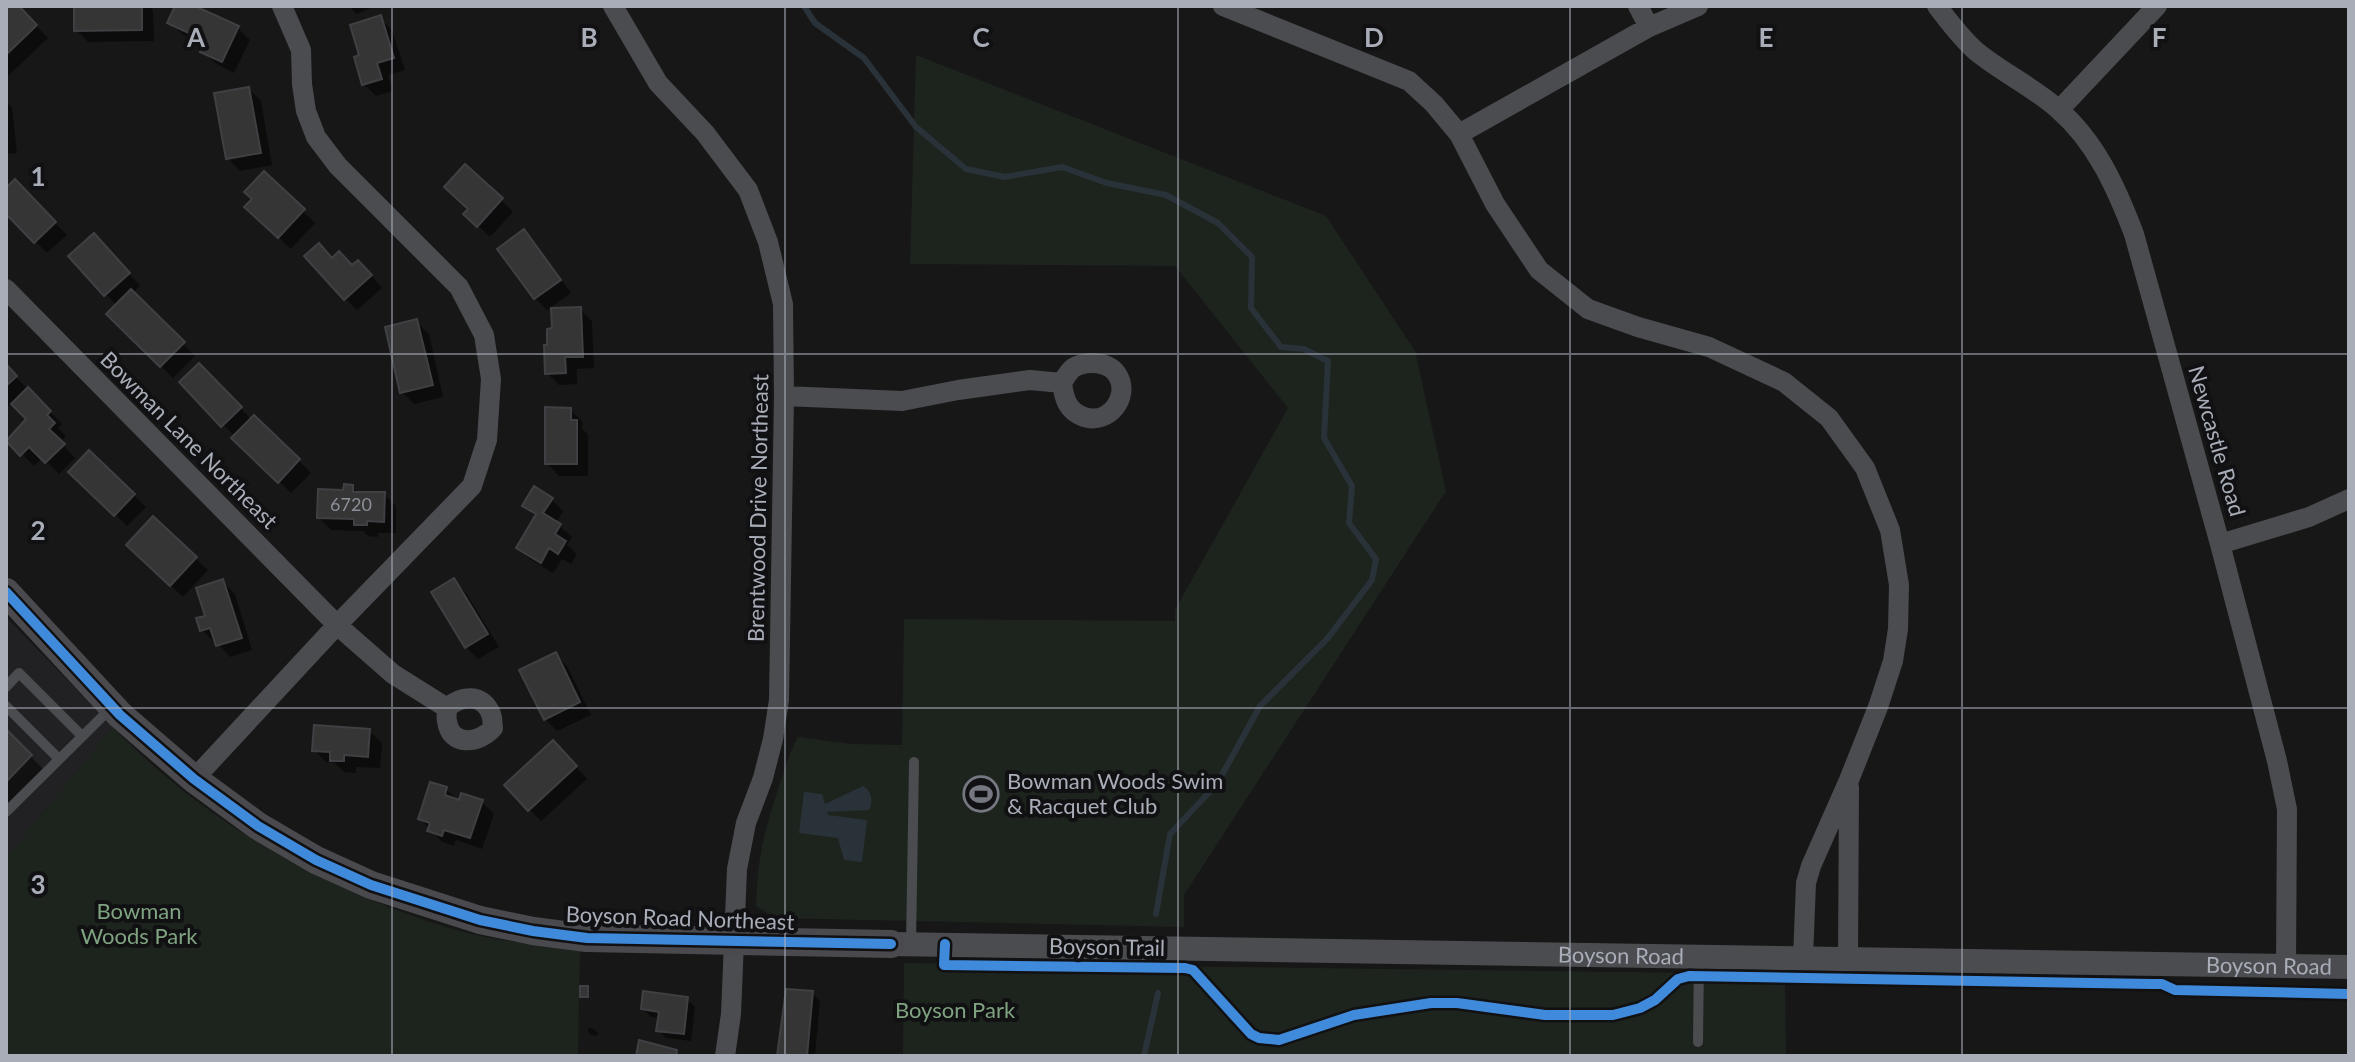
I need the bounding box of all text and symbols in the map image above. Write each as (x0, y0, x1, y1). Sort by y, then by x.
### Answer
text: A (186, 21, 206, 53)
text: B (580, 21, 598, 53)
text: C (972, 21, 990, 53)
text: D (1364, 21, 1384, 53)
text: E (1759, 21, 1773, 53)
text: F (2152, 21, 2166, 53)
text: 1 (30, 160, 46, 192)
street label: Bowman Lane Northeast (95, 345, 284, 534)
street label: Newcastle Road (2183, 363, 2252, 519)
street label: Brentwood Drive Northeast (742, 374, 773, 642)
house number: 6720 (330, 493, 372, 515)
text: 2 (30, 514, 46, 546)
place label: Bowman Woods Swim & Racquet Club (1007, 767, 1223, 819)
sports icon: Bowman Woods Swim & Racquet Club (962, 775, 1000, 813)
text: 3 (30, 868, 46, 900)
park label: Bowman Woods Park (81, 897, 198, 949)
street label: Boyson Road Northeast (565, 900, 795, 935)
street label: Boyson Trail (1049, 932, 1165, 961)
street label: Boyson Road (1558, 941, 1684, 970)
street label: Boyson Road (2206, 951, 2332, 980)
park label: Boyson Park (895, 996, 1016, 1023)

